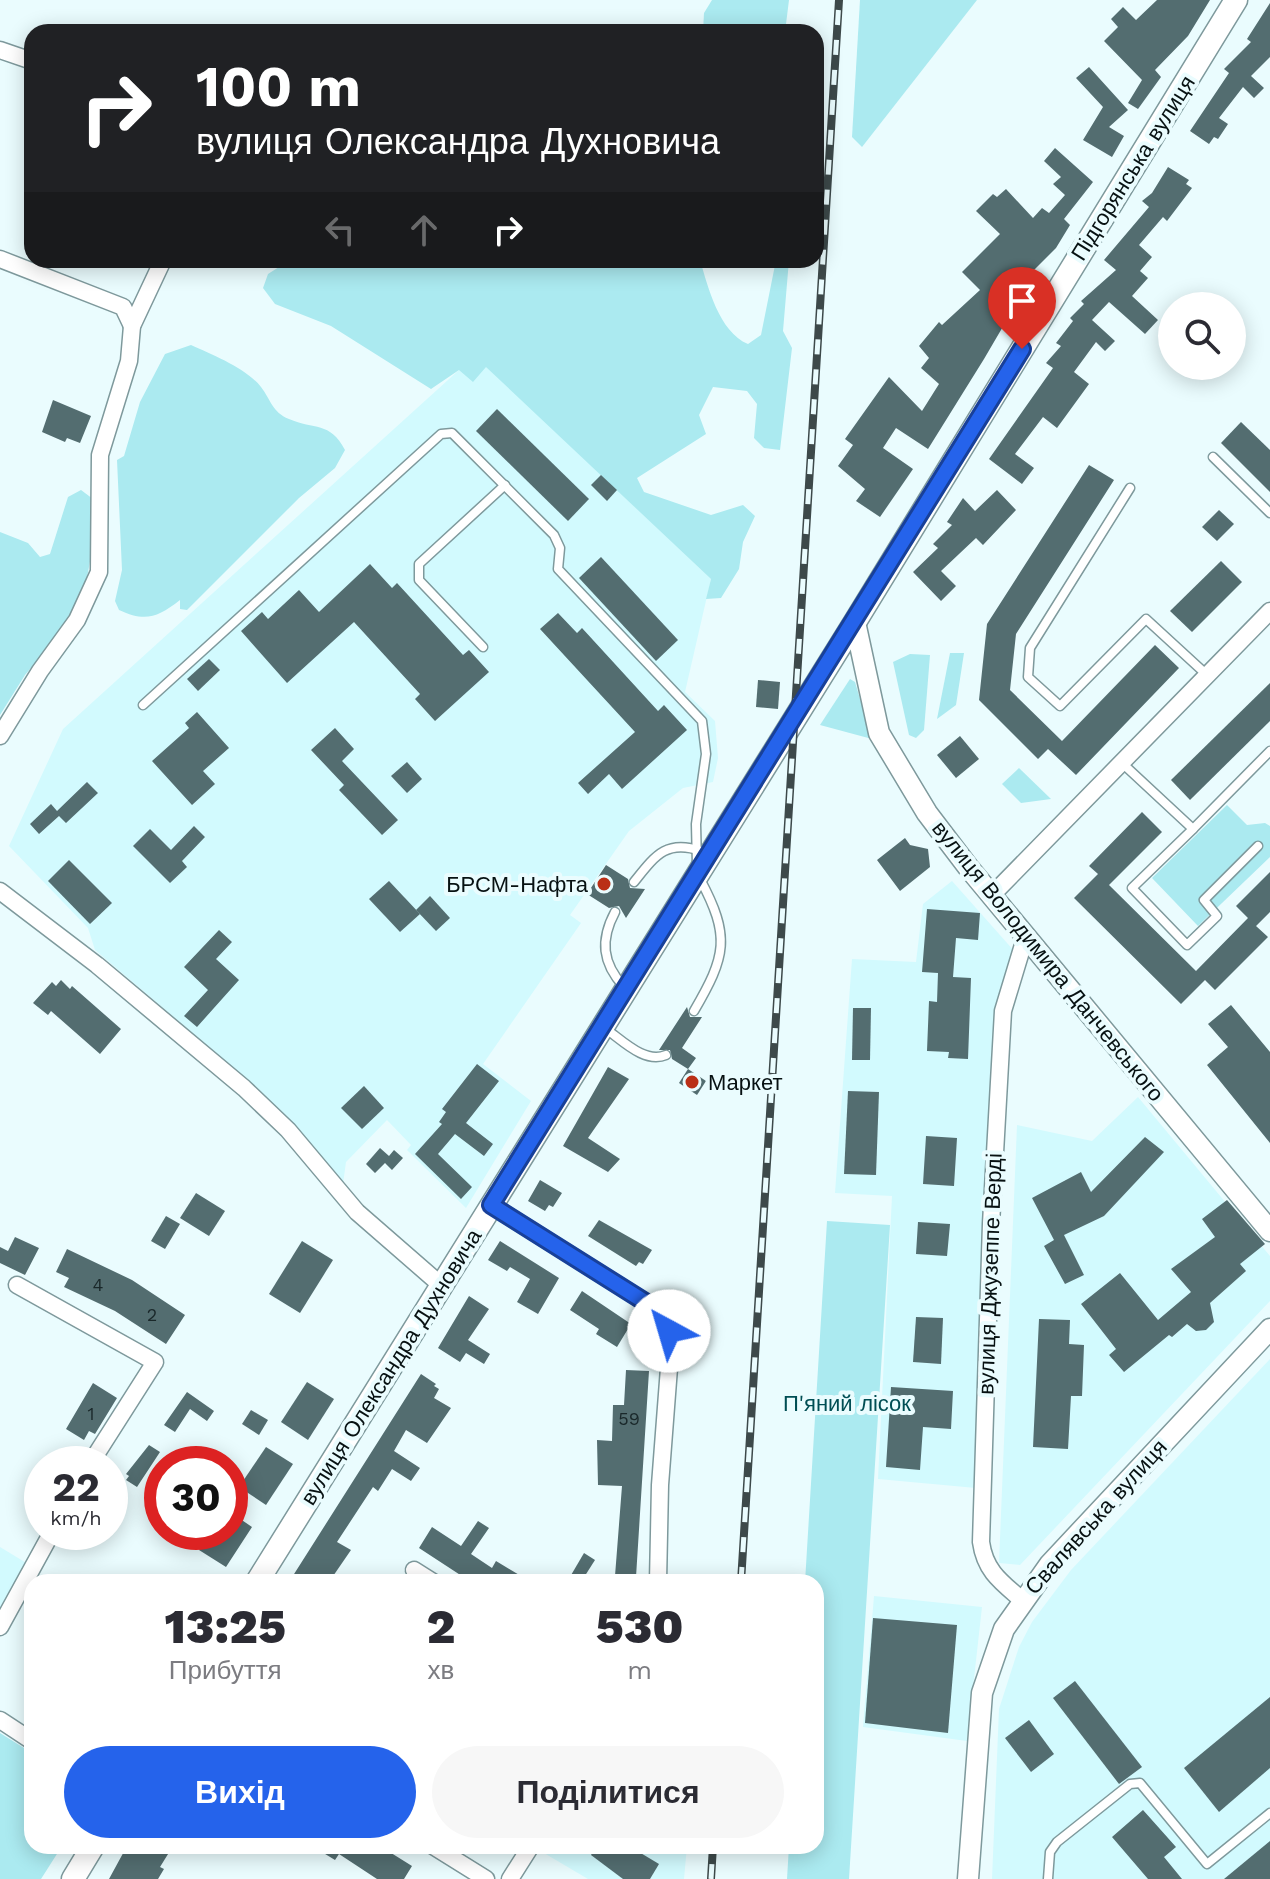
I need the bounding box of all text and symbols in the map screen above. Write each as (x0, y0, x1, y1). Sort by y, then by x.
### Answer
text: 100 m (196, 54, 361, 120)
icon: right (64, 56, 168, 160)
street label: Підгорянська вулиця (1066, 71, 1200, 265)
text: вулиця Олександра Духновича (196, 121, 720, 163)
icon: left (318, 208, 362, 252)
icon: ahead (402, 208, 446, 252)
icon: right (486, 208, 530, 252)
pin (988, 267, 1056, 349)
icon: arrive (1000, 279, 1044, 323)
map controls (1158, 292, 1246, 380)
button: search (1158, 292, 1246, 380)
street label: вулиця Володимира Данчевського (927, 816, 1169, 1106)
place label: БРСМ-Нафта (446, 872, 589, 897)
marker: БРСМ-Нафта (595, 875, 613, 893)
place label: Маркет (708, 1070, 783, 1095)
marker: Маркет (683, 1073, 701, 1091)
street label: вулиця Джузеппе Верді (973, 1153, 1007, 1395)
street label: вулиця Олександра Духновича (296, 1224, 487, 1509)
house number: 4 (93, 1274, 104, 1295)
position arrow (627, 1289, 711, 1373)
house number: 2 (147, 1304, 157, 1325)
park label: П'яний лісок (783, 1391, 911, 1416)
house number: 1 (87, 1403, 95, 1424)
house number: 59 (618, 1408, 640, 1429)
street label: Свалявська вулиця (1020, 1435, 1172, 1599)
speed limit sign: 30 (144, 1446, 248, 1550)
text: 22 (52, 1464, 100, 1511)
text: km/h (50, 1506, 102, 1530)
text: 13:25 (164, 1598, 286, 1655)
text: 2 (426, 1598, 455, 1655)
text: 530 (596, 1598, 684, 1655)
text: Прибуття (169, 1655, 282, 1685)
text: хв (427, 1655, 454, 1685)
text: m (627, 1655, 652, 1685)
button: Вихід (64, 1746, 416, 1838)
button: Поділитися (432, 1746, 784, 1838)

